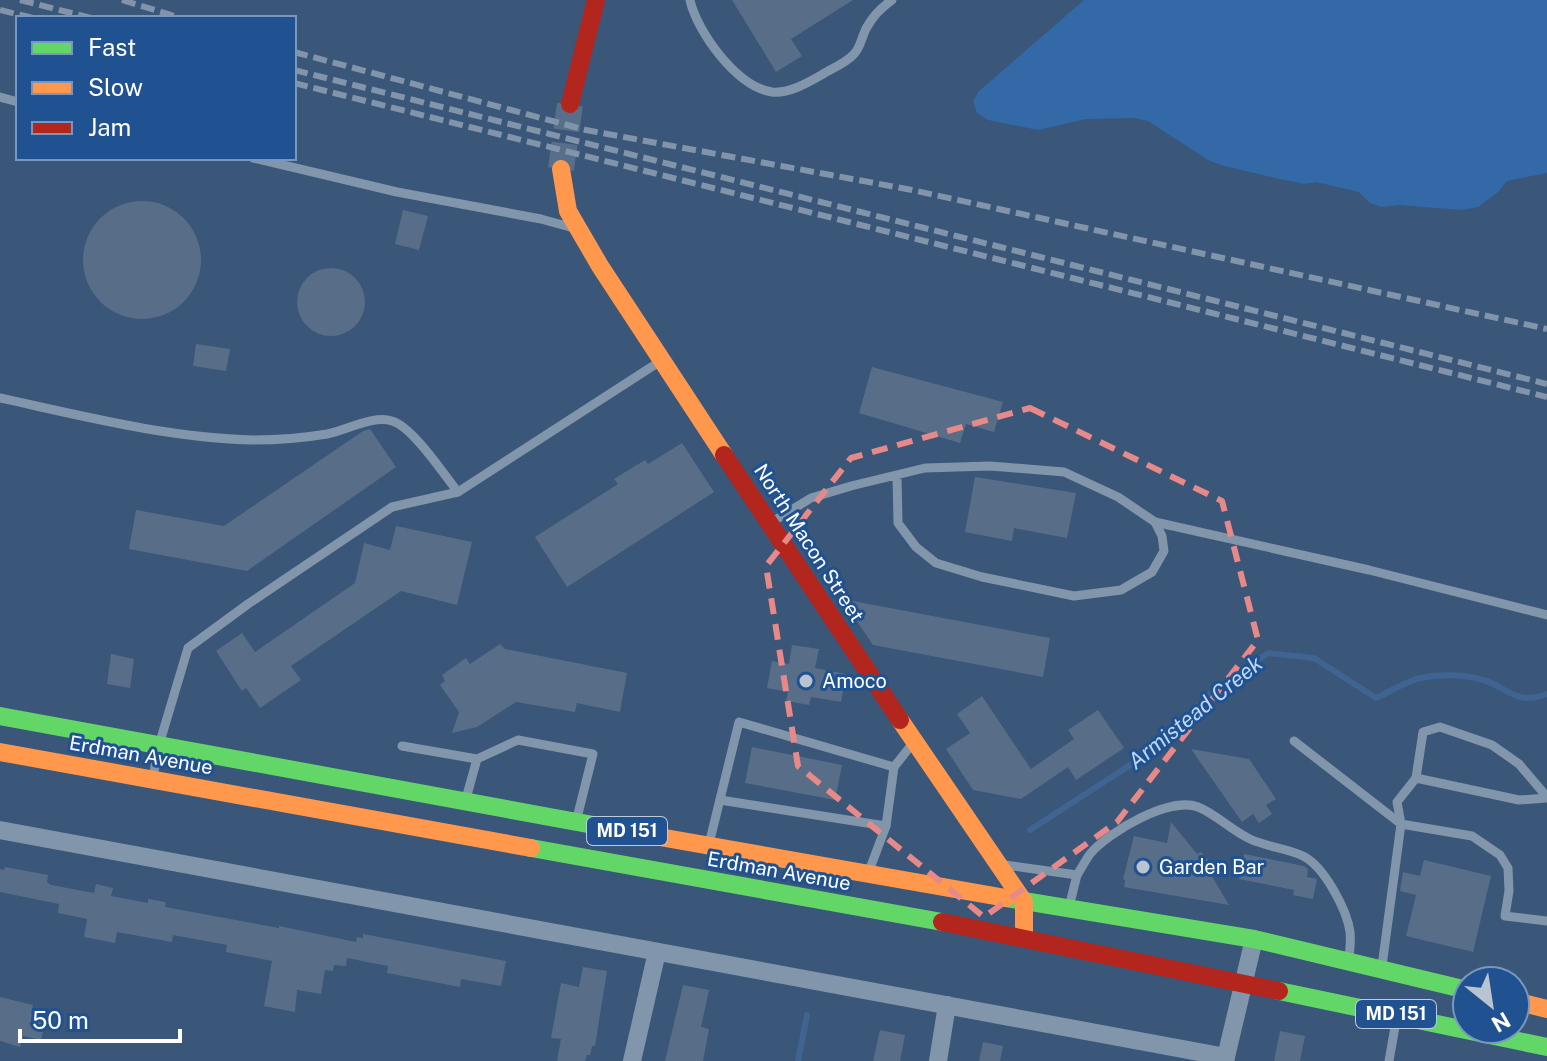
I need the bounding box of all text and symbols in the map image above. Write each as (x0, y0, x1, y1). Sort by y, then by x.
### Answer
legend (16, 16, 296, 160)
text: Fast (88, 33, 136, 61)
text: Slow (88, 73, 143, 101)
text: Jam (88, 113, 131, 141)
street label: North Macon Street (749, 459, 869, 627)
water label: Armistead Creek (1123, 650, 1268, 774)
place label: Amoco (822, 669, 887, 693)
marker: Amoco (797, 672, 815, 690)
street label: Erdman Avenue (67, 731, 215, 779)
road number: MD 151 (587, 817, 667, 845)
street label: Erdman Avenue (705, 847, 853, 895)
place label: Garden Bar (1159, 855, 1265, 879)
marker: Garden Bar (1134, 858, 1152, 876)
north arrow (1451, 965, 1531, 1045)
scale bar (20, 993, 180, 1043)
road number: MD 151 (1356, 1000, 1436, 1028)
text: 50 m (32, 1006, 89, 1034)
text: N (1487, 1007, 1515, 1038)

